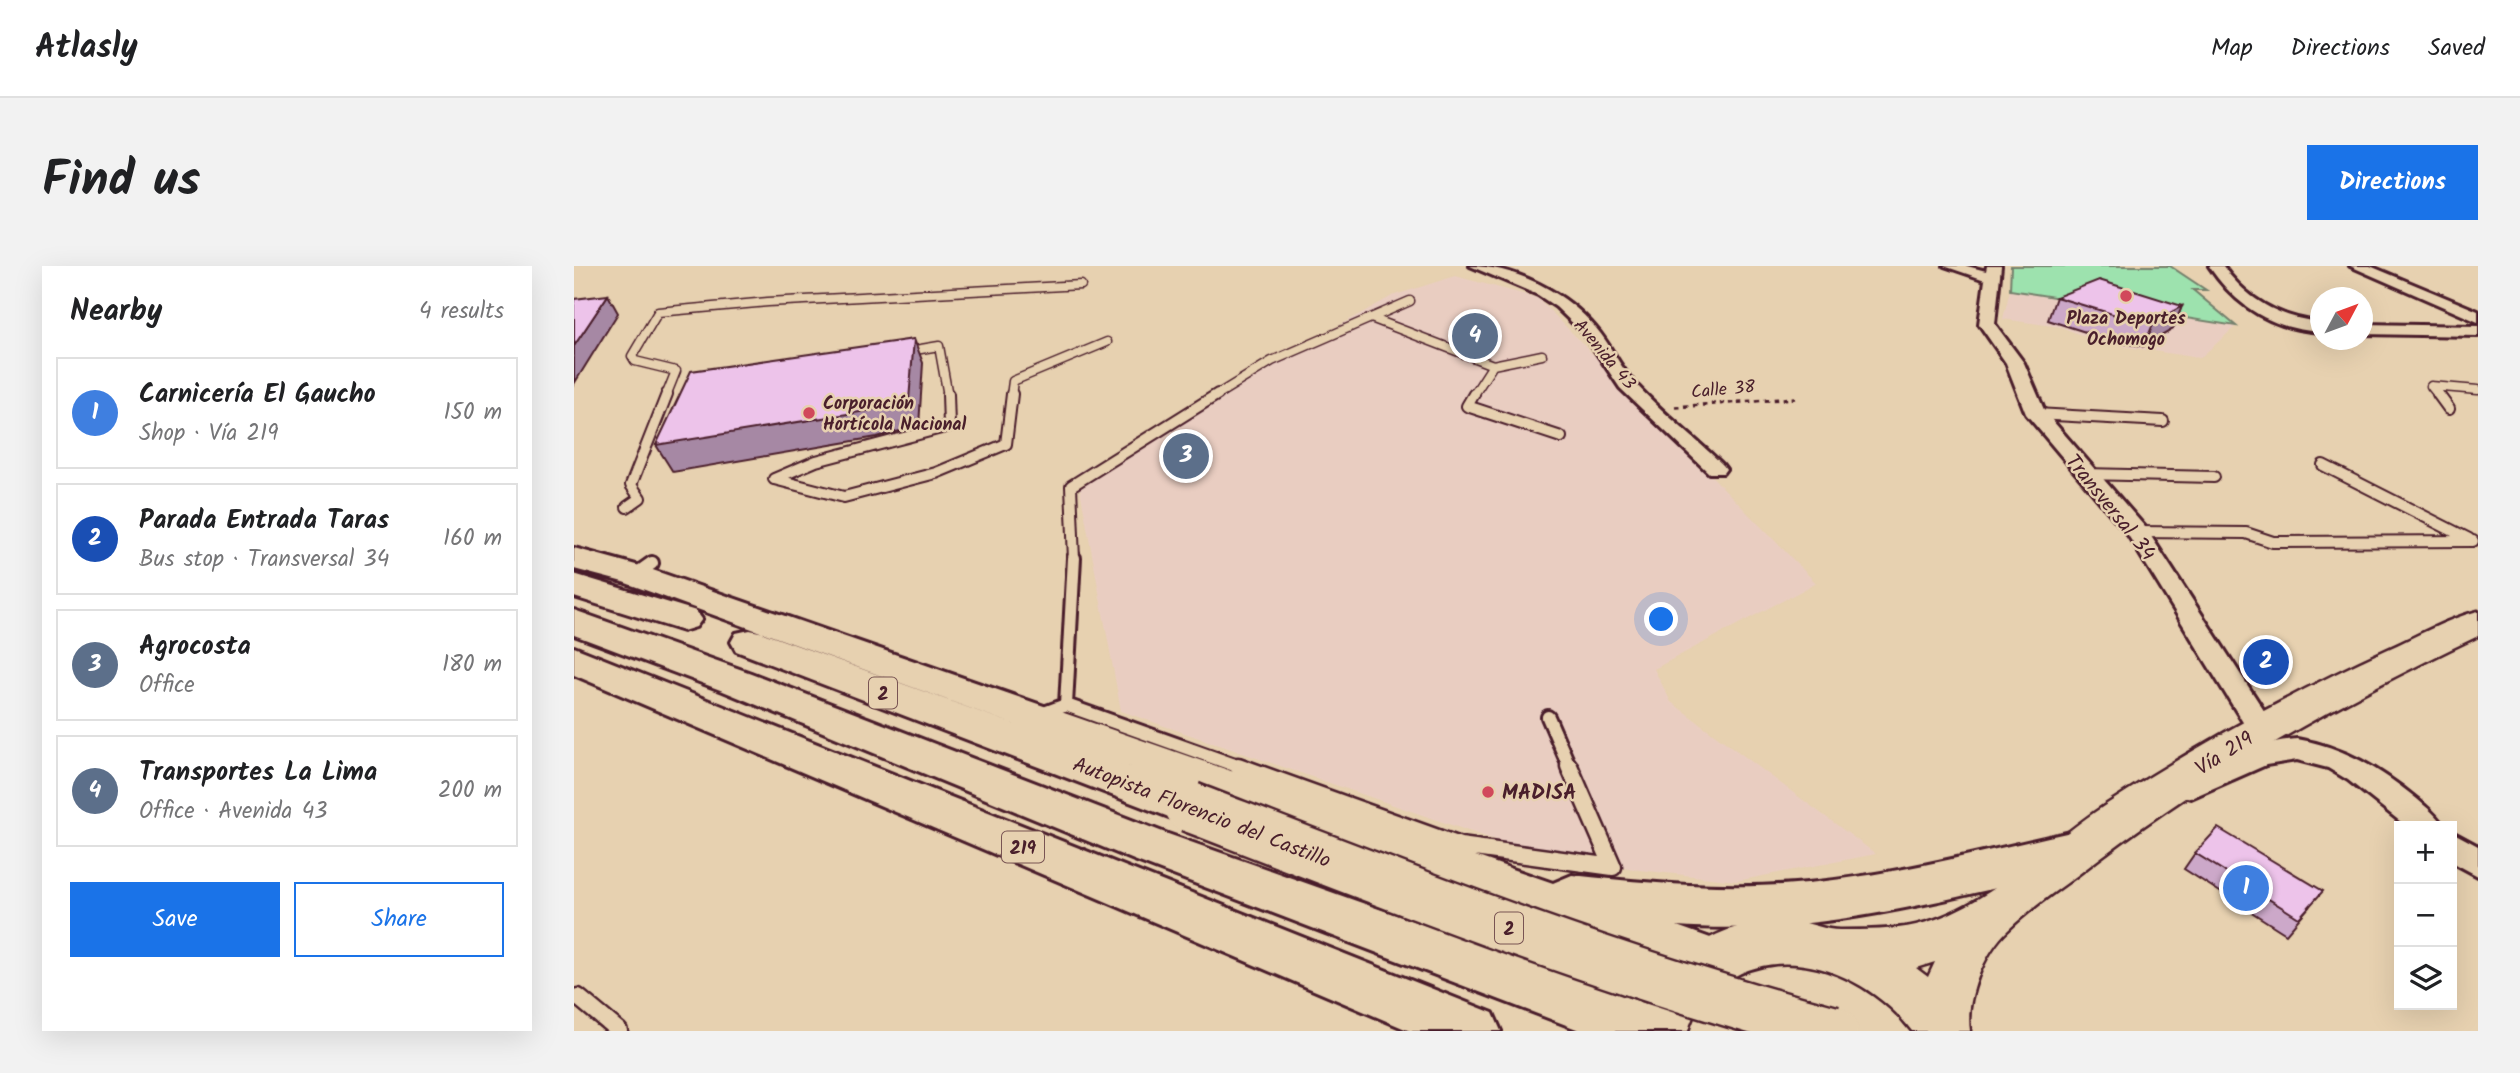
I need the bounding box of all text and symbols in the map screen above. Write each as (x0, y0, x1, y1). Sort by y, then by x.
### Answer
text: Atlasly (35, 22, 138, 75)
text: Map (2211, 29, 2253, 68)
text: Directions (2291, 29, 2390, 68)
text: Saved (2428, 29, 2485, 68)
text: Find us (42, 143, 200, 221)
button: Directions (2307, 145, 2478, 220)
north arrow (2310, 287, 2373, 350)
text: Nearby (70, 288, 162, 336)
marker: Plaza Deportes Ochomogo (2118, 288, 2134, 304)
text: 4 results (419, 294, 504, 330)
place label: Plaza Deportes Ochomogo (2066, 305, 2186, 355)
pin: 4 (1452, 310, 1498, 362)
street label: Avenida 43 (1565, 313, 1642, 397)
street label: Calle 38 (1690, 373, 1757, 408)
text: Carnicería El Gaucho (139, 374, 376, 416)
place label: Corporación Hortícola Nacional (823, 390, 967, 440)
text: 1 (92, 395, 98, 431)
text: 150 m (443, 395, 502, 431)
marker: Corporación Hortícola Nacional (801, 405, 817, 421)
text: Shop · Vía 219 (139, 416, 278, 452)
pin: 3 (1163, 430, 1209, 482)
street label: Transversal 34 (2056, 447, 2163, 569)
text: Parada Entrada Taras (139, 500, 389, 542)
text: 2 (88, 521, 102, 557)
text: 160 m (443, 521, 502, 557)
text: Bus stop · Transversal 34 (139, 542, 389, 578)
your location (1644, 602, 1678, 636)
text: Agrocosta (139, 626, 251, 668)
pin: 2 (2243, 636, 2289, 688)
text: 3 (89, 647, 101, 683)
text: 180 m (442, 647, 502, 683)
text: Office (139, 668, 194, 704)
road number: 2 (869, 678, 897, 708)
street label: Vía 219 (2189, 723, 2260, 785)
street label: Autopista Florencio del Castillo (1068, 749, 1335, 878)
text: Transportes La Lima (139, 752, 377, 794)
text: 4 (89, 773, 101, 809)
text: 200 m (438, 773, 502, 809)
place label: MADISA (1502, 777, 1576, 810)
marker: MADISA (1480, 784, 1496, 800)
text: Office · Avenida 43 (139, 794, 327, 830)
map controls (2394, 821, 2457, 1010)
button: + (2394, 821, 2457, 884)
road number: 219 (1002, 832, 1044, 862)
pin: 1 (2223, 862, 2269, 914)
button: Save (70, 882, 280, 957)
button: Share (294, 882, 504, 957)
button: − (2394, 884, 2457, 947)
road number: 2 (1495, 912, 1523, 944)
button: layers (2394, 947, 2457, 1010)

